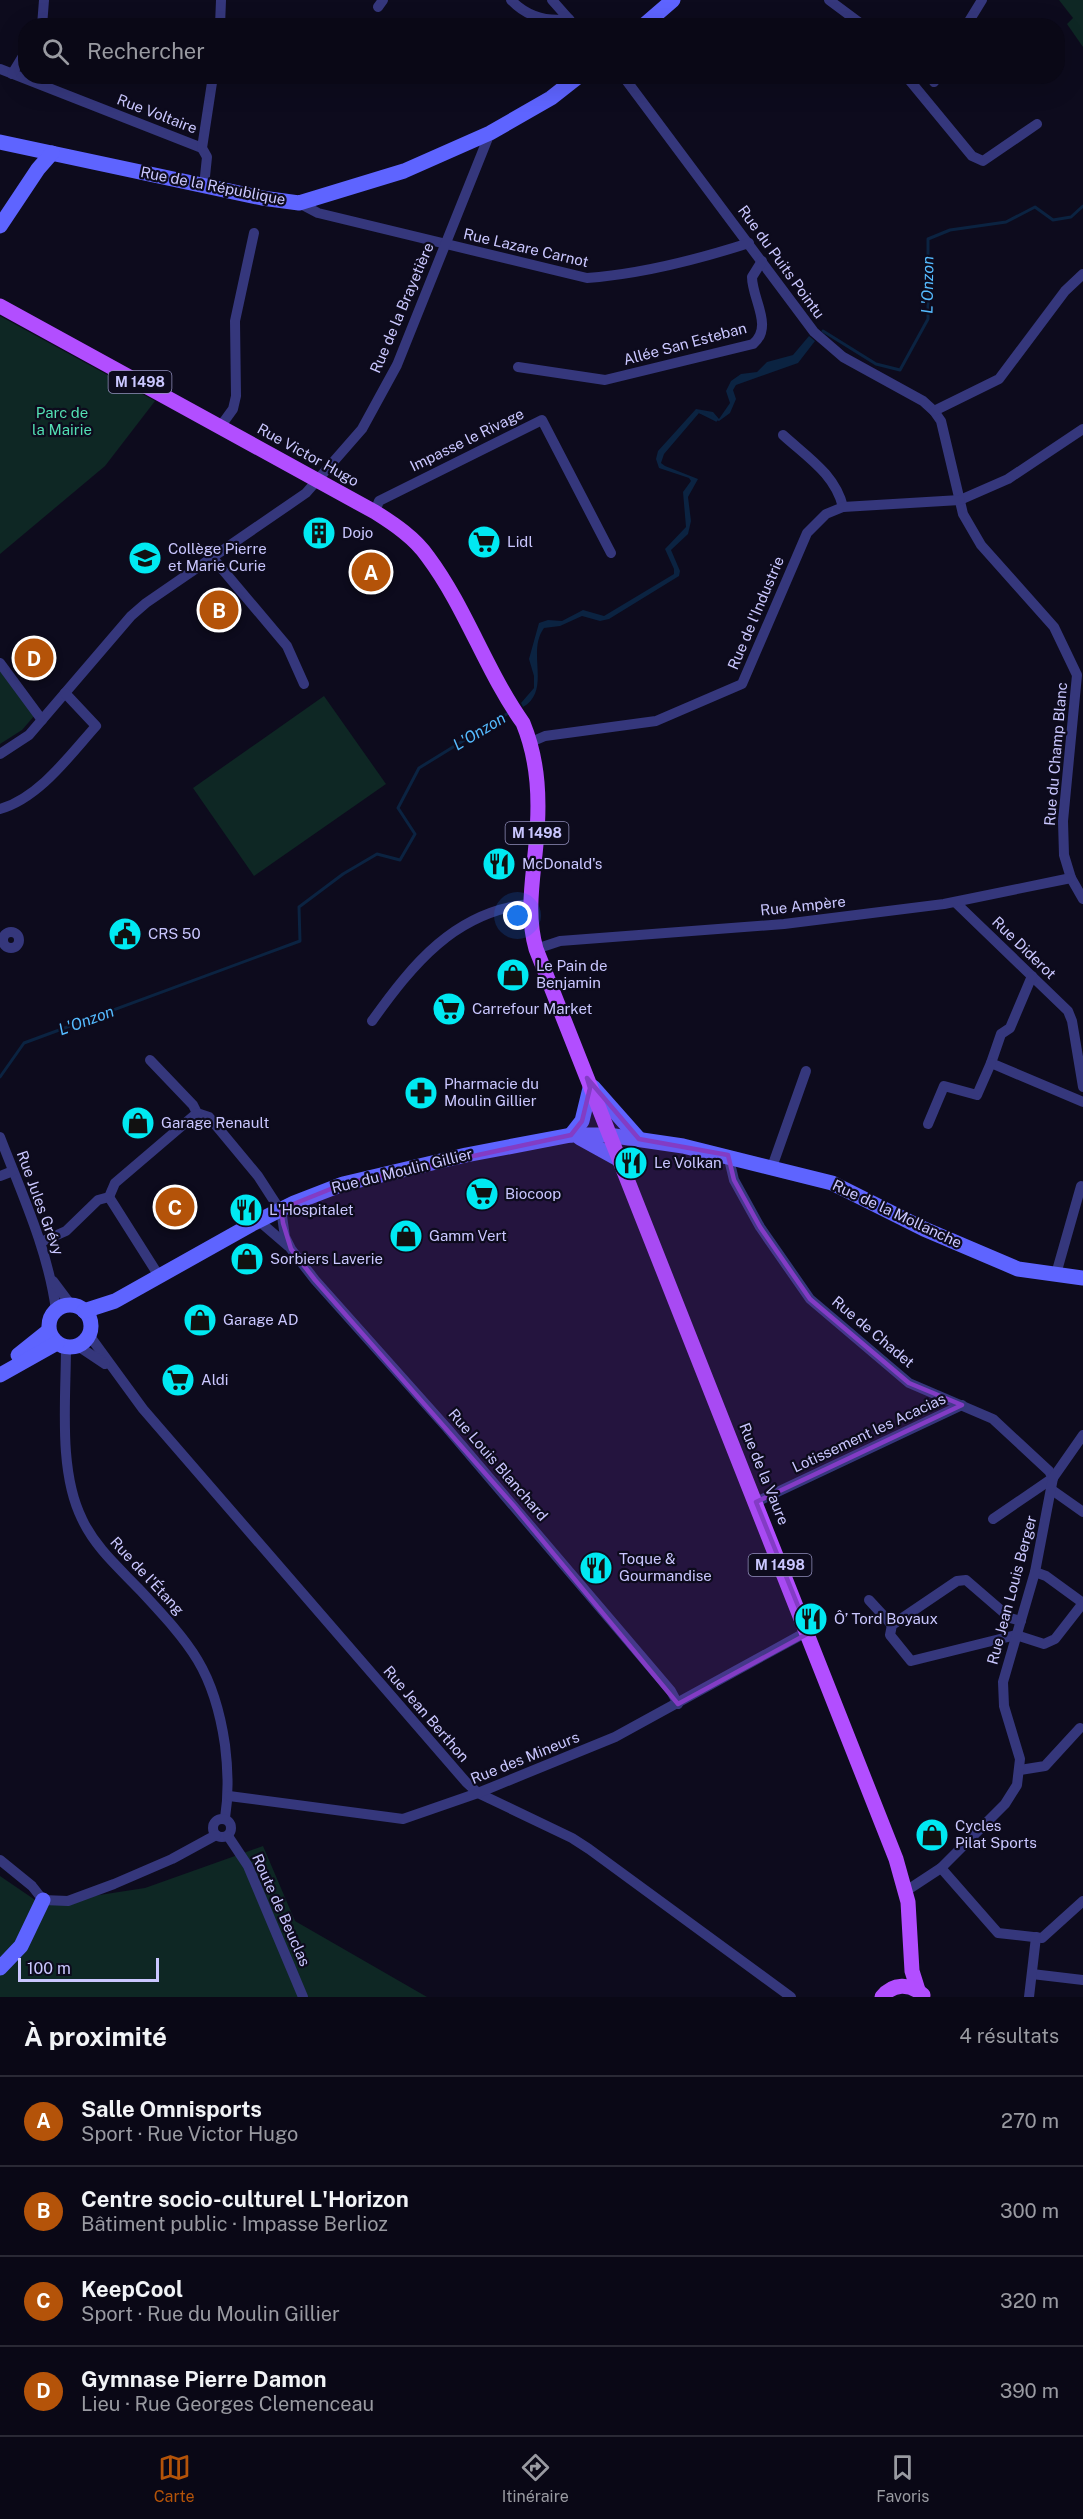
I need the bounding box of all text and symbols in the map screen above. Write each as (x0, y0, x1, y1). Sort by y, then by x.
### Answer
search box (18, 18, 1065, 84)
icon: search (39, 35, 72, 68)
text: Rechercher (87, 38, 205, 64)
street label: Rue Voltaire (115, 90, 200, 137)
street label: Rue de la République (139, 163, 287, 208)
street label: Rue du Puits Pointu (735, 202, 828, 321)
street label: Rue Lazare Carnot (462, 225, 590, 270)
street label: Rue de la Brayetière (366, 240, 437, 376)
water label: L'Onzon (917, 256, 938, 314)
street label: Allée San Esteban (621, 319, 748, 368)
road number: M 1498 (108, 371, 172, 393)
park label: Parc de la Mairie (32, 404, 92, 438)
street label: Impasse le Rivage (407, 405, 527, 475)
street label: Rue Victor Hugo (255, 420, 362, 489)
building icon: Dojo (301, 515, 337, 551)
place label: Dojo (342, 524, 373, 541)
supermarket icon: Lidl (466, 524, 502, 560)
place label: Lidl (507, 533, 533, 550)
school or university icon: Collège Pierre et Marie Curie (127, 540, 163, 576)
place label: Collège Pierre et Marie Curie (168, 540, 267, 574)
pin: A (352, 550, 391, 594)
street label: Rue de l'Industrie (724, 554, 787, 672)
pin: B (200, 588, 238, 632)
pin: D (15, 636, 54, 680)
street label: Rue du Champ Blanc (1041, 681, 1070, 827)
water label: L'Onzon (450, 708, 509, 754)
road number: M 1498 (506, 822, 568, 844)
restaurant icon: McDonald's (481, 846, 517, 882)
place label: McDonald's (522, 855, 602, 872)
street label: Rue Ampère (759, 893, 847, 918)
your location (503, 901, 532, 930)
street label: Rue Diderot (989, 913, 1060, 982)
public building icon: CRS 50 (107, 916, 143, 952)
place label: CRS 50 (148, 925, 201, 942)
shop icon: Le Pain de Benjamin (495, 957, 531, 993)
place label: Le Pain de Benjamin (536, 957, 607, 991)
supermarket icon: Carrefour Market (431, 991, 467, 1027)
place label: Carrefour Market (472, 1000, 593, 1017)
water label: L'Onzon (56, 1002, 117, 1039)
pharmacy icon: Pharmacie du Moulin Gillier (403, 1075, 439, 1111)
place label: Pharmacie du Moulin Gillier (444, 1075, 539, 1109)
shop icon: Garage Renault (120, 1105, 156, 1141)
place label: Garage Renault (161, 1114, 269, 1131)
street label: Rue du Moulin Gillier (330, 1145, 474, 1196)
restaurant icon: Le Volkan (613, 1145, 649, 1181)
street label: Rue Jules Grévy (14, 1148, 67, 1257)
place label: Le Volkan (654, 1154, 722, 1171)
supermarket icon: Biocoop (464, 1176, 500, 1212)
street label: Rue de la Mollanche (830, 1176, 965, 1251)
pin: C (156, 1184, 195, 1230)
place label: Biocoop (505, 1185, 561, 1202)
restaurant icon: L'Hospitalet (228, 1192, 264, 1228)
place label: L'Hospitalet (269, 1201, 354, 1218)
shop icon: Gamm Vert (388, 1218, 424, 1254)
place label: Gamm Vert (429, 1227, 507, 1244)
shop icon: Sorbiers Laverie (229, 1241, 265, 1277)
place label: Sorbiers Laverie (270, 1250, 383, 1267)
street label: Rue de Chadet (829, 1292, 918, 1371)
shop icon: Garage AD (182, 1302, 218, 1338)
place label: Garage AD (223, 1311, 298, 1328)
supermarket icon: Aldi (160, 1362, 196, 1398)
place label: Aldi (201, 1371, 229, 1388)
street label: Lotissement les Acacias (789, 1390, 948, 1476)
street label: Rue Louis Blanchard (445, 1405, 552, 1524)
street label: Rue de la Vaure (736, 1420, 793, 1527)
street label: Rue Jean Louis Berger (983, 1513, 1040, 1666)
street label: Rue de l'Étang (107, 1533, 188, 1618)
restaurant icon: Toque & Gourmandise (578, 1550, 614, 1586)
place label: Toque & Gourmandise (619, 1550, 712, 1584)
road number: M 1498 (748, 1554, 812, 1576)
restaurant icon: Ô’ Tord Boyaux (793, 1601, 829, 1637)
place label: Ô’ Tord Boyaux (834, 1610, 938, 1627)
street label: Rue Jean Berthon (380, 1662, 473, 1765)
street label: Rue des Mineurs (468, 1728, 582, 1787)
shop icon: Cycles Pilat Sports (914, 1817, 950, 1853)
place label: Cycles Pilat Sports (955, 1817, 1037, 1851)
street label: Route de Beuclas (249, 1851, 314, 1969)
scale bar (18, 1955, 159, 1982)
text: 100 m (27, 1959, 71, 1978)
text: À proximité (24, 2021, 167, 2052)
text: 4 résultats (959, 2024, 1059, 2048)
text: Salle Omnisports (81, 2096, 262, 2122)
text: A (36, 2109, 51, 2133)
text: 270 m (1001, 2109, 1059, 2133)
text: Sport · Rue Victor Hugo (81, 2122, 298, 2146)
text: Centre socio-culturel L'Horizon (81, 2186, 409, 2212)
text: B (37, 2199, 50, 2223)
text: 300 m (1000, 2199, 1059, 2223)
text: Bâtiment public · Impasse Berlioz (81, 2212, 388, 2236)
text: KeepCool (81, 2276, 183, 2302)
text: C (36, 2289, 51, 2313)
text: 320 m (1000, 2289, 1059, 2313)
text: Sport · Rue du Moulin Gillier (81, 2302, 340, 2326)
text: Gymnase Pierre Damon (81, 2366, 327, 2392)
text: D (36, 2379, 51, 2403)
text: 390 m (1000, 2379, 1059, 2403)
text: Lieu · Rue Georges Clemenceau (81, 2392, 374, 2416)
tab: Carte (154, 2451, 194, 2506)
tab: Itinéraire (502, 2451, 569, 2506)
tab: Favoris (876, 2451, 929, 2506)

